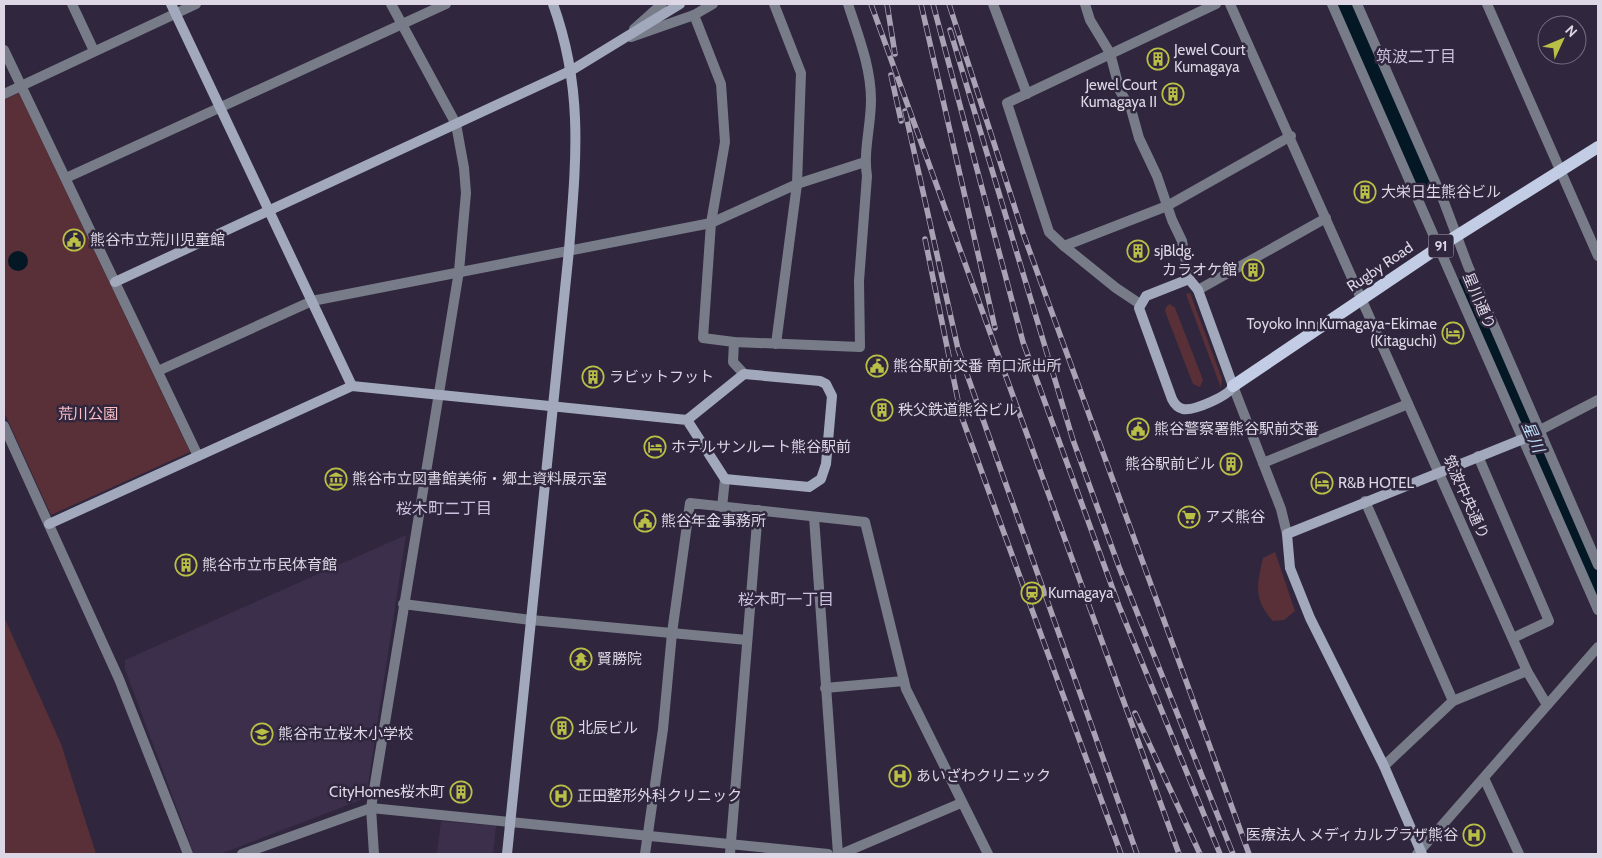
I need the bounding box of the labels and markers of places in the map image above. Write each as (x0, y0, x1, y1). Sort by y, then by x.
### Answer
place label: Jewel Court Kumagaya (1173, 41, 1246, 76)
building icon: Jewel Court Kumagaya (1146, 47, 1170, 71)
place label: Jewel Court Kumagaya II (1081, 76, 1157, 111)
building icon: Jewel Court Kumagaya II (1161, 82, 1185, 106)
building icon: 大栄日生熊谷ビル (1353, 180, 1377, 204)
place label: 大栄日生熊谷ビル (1381, 183, 1501, 201)
public building icon: 熊谷市立荒川児童館 (62, 228, 86, 252)
place label: 熊谷市立荒川児童館 (90, 231, 225, 249)
building icon: sjBldg. (1126, 239, 1150, 263)
place label: sjBldg. (1154, 242, 1194, 260)
building icon: カラオケ館 (1241, 258, 1265, 282)
place label: カラオケ館 (1162, 261, 1237, 279)
place label: Toyoko Inn Kumagaya-Ekimae (Kitaguchi) (1247, 315, 1437, 350)
hotel icon: Toyoko Inn Kumagaya-Ekimae (Kitaguchi) (1441, 321, 1465, 345)
public building icon: 熊谷駅前交番 南口派出所 (865, 354, 889, 378)
place label: 熊谷駅前交番 南口派出所 (893, 357, 1061, 375)
building icon: ラビットフット (581, 365, 605, 389)
place label: ラビットフット (609, 368, 714, 386)
building icon: 秩父鉄道熊谷ビル (870, 398, 894, 422)
place label: 秩父鉄道熊谷ビル (898, 401, 1018, 419)
public building icon: 熊谷警察署熊谷駅前交番 (1126, 417, 1150, 441)
place label: 熊谷警察署熊谷駅前交番 (1154, 420, 1319, 438)
hotel icon: ホテルサンルート熊谷駅前 (643, 435, 667, 459)
place label: ホテルサンルート熊谷駅前 (671, 438, 851, 456)
building icon: 熊谷駅前ビル (1219, 452, 1243, 476)
place label: 熊谷駅前ビル (1125, 455, 1215, 473)
museum icon: 熊谷市立図書館美術・郷土資料展示室 (324, 467, 348, 491)
place label: 熊谷市立図書館美術・郷土資料展示室 (352, 470, 607, 488)
hotel icon: R&B HOTEL (1310, 471, 1334, 495)
place label: R&B HOTEL (1338, 474, 1415, 492)
supermarket icon: アズ熊谷 (1177, 505, 1201, 529)
place label: アズ熊谷 (1205, 508, 1265, 526)
public building icon: 熊谷年金事務所 (633, 509, 657, 533)
place label: 熊谷年金事務所 (661, 512, 766, 530)
building icon: 熊谷市立市民体育館 (174, 553, 198, 577)
place label: 熊谷市立市民体育館 (202, 556, 337, 574)
station icon: Kumagaya (1020, 581, 1044, 605)
place label: Kumagaya (1048, 584, 1114, 602)
temple icon: 賢勝院 (569, 647, 593, 671)
place label: 賢勝院 (597, 650, 642, 668)
building icon: 北辰ビル (550, 716, 574, 740)
place label: 北辰ビル (578, 719, 638, 737)
school or university icon: 熊谷市立桜木小学校 (250, 722, 274, 746)
place label: 熊谷市立桜木小学校 (278, 725, 413, 743)
hospital icon: あいざわクリニック (888, 764, 912, 788)
place label: あいざわクリニック (916, 767, 1051, 785)
building icon: CityHomes桜木町 (449, 780, 473, 804)
place label: CityHomes桜木町 (329, 783, 445, 801)
hospital icon: 正田整形外科クリニック (549, 784, 573, 808)
place label: 正田整形外科クリニック (577, 787, 742, 805)
hospital icon: 医療法人 メディカルプラザ熊谷 (1462, 823, 1486, 847)
place label: 医療法人 メディカルプラザ熊谷 (1246, 826, 1458, 844)

